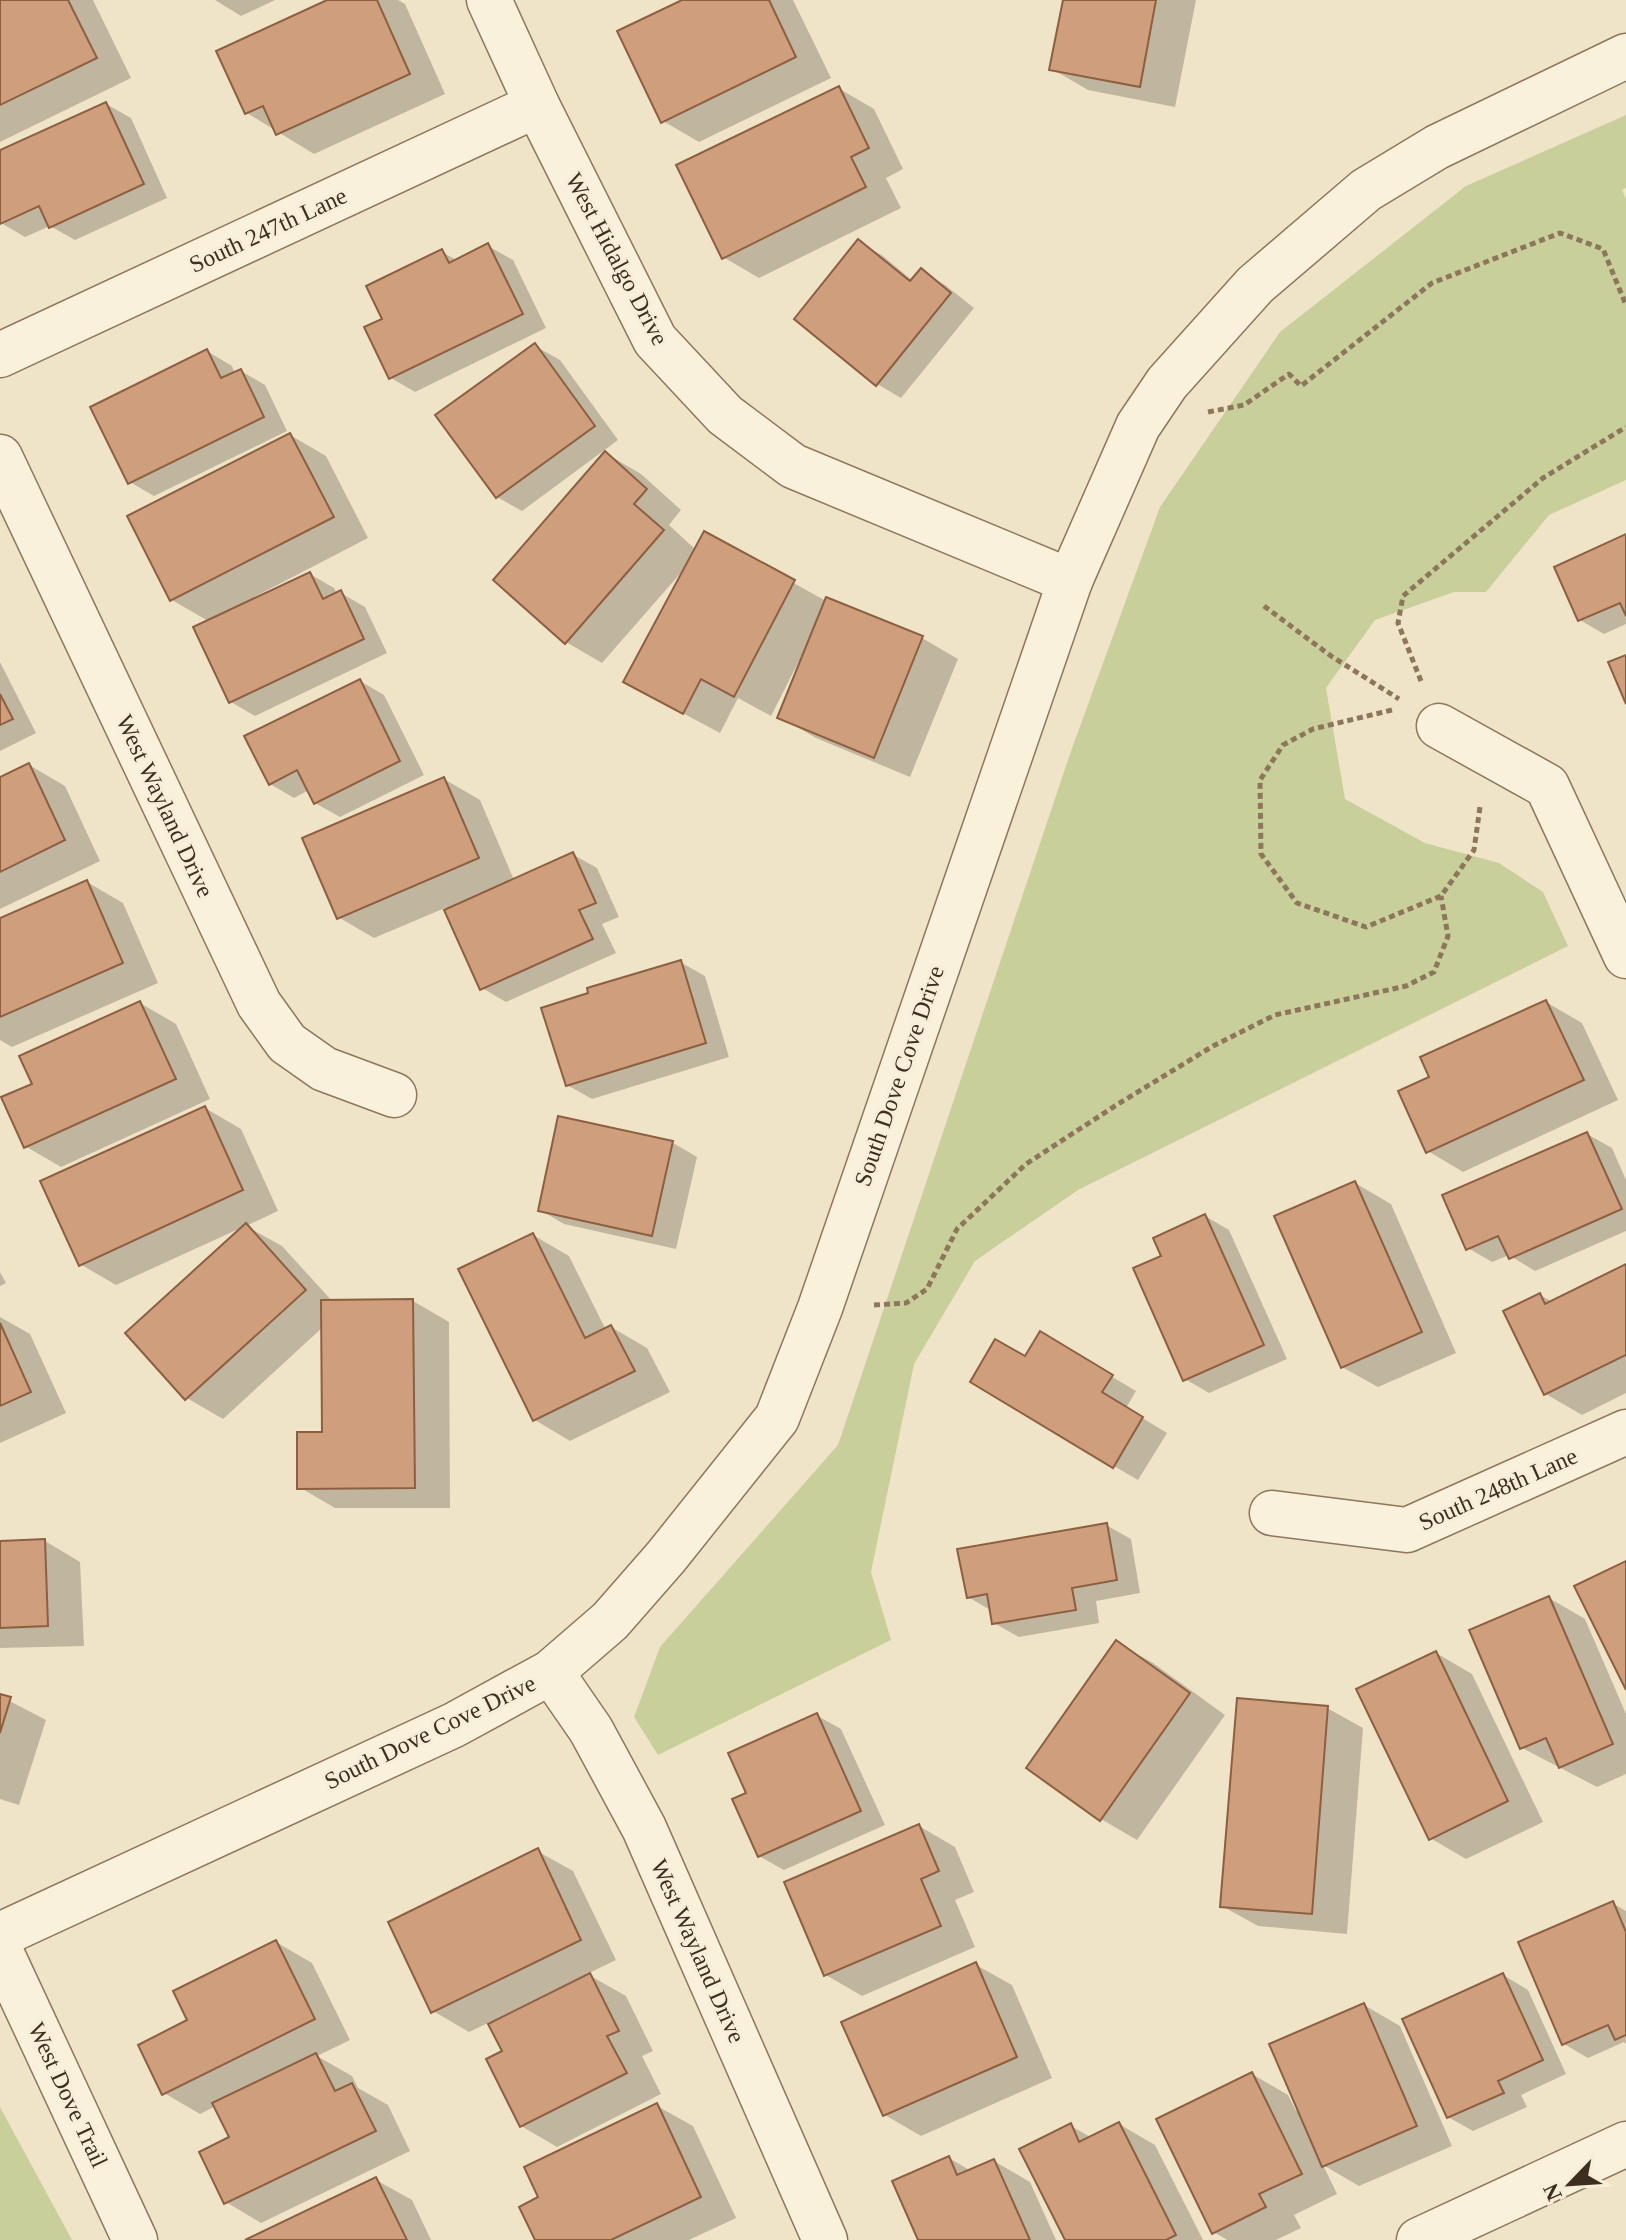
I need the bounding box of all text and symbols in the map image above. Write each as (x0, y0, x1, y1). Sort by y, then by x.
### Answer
street label: West Hidalgo Drive (561, 168, 673, 350)
street label: South 247th Lane (185, 182, 351, 278)
street label: West Wayland Drive (111, 711, 219, 901)
street label: South Dove Cove Drive (849, 962, 949, 1190)
street label: South 248th Lane (1415, 1442, 1581, 1536)
street label: South Dove Cove Drive (320, 1670, 540, 1794)
street label: West Wayland Drive (646, 1855, 750, 2047)
street label: West Dove Trail (23, 2018, 113, 2172)
north arrow (1530, 2144, 1610, 2224)
text: N (1538, 2180, 1567, 2205)

